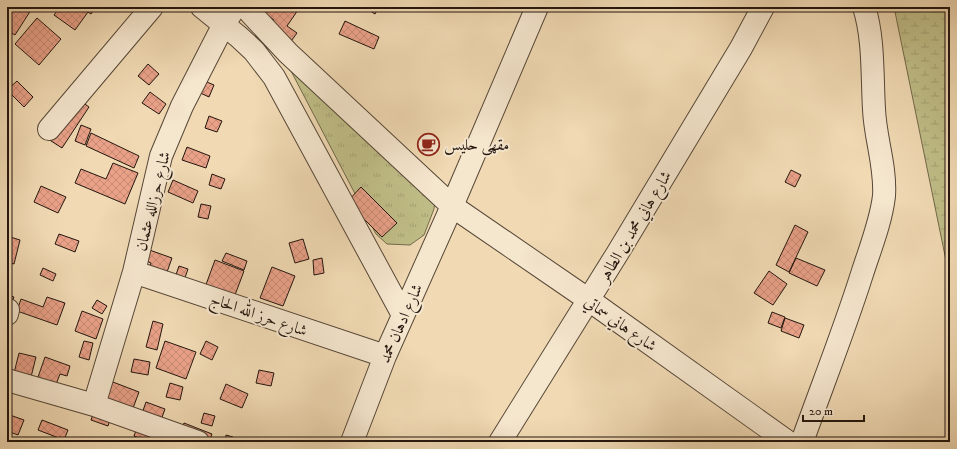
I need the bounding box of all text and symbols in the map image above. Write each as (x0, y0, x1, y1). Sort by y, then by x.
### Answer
cafe icon: مقهى حليس (416, 131, 442, 157)
place label: مقهى حليس (444, 135, 509, 156)
street label: شارع حرزالله عثمان (131, 149, 178, 254)
street label: شارع هاني محمد بن الطاهر (593, 167, 679, 289)
street label: شارع ادهان محمد (375, 281, 430, 367)
street label: شارع حرز الله الحاج (206, 286, 311, 345)
street label: شارع هاني سماتي (579, 292, 661, 359)
scale bar (803, 397, 864, 423)
text: 20 m (809, 404, 833, 419)

